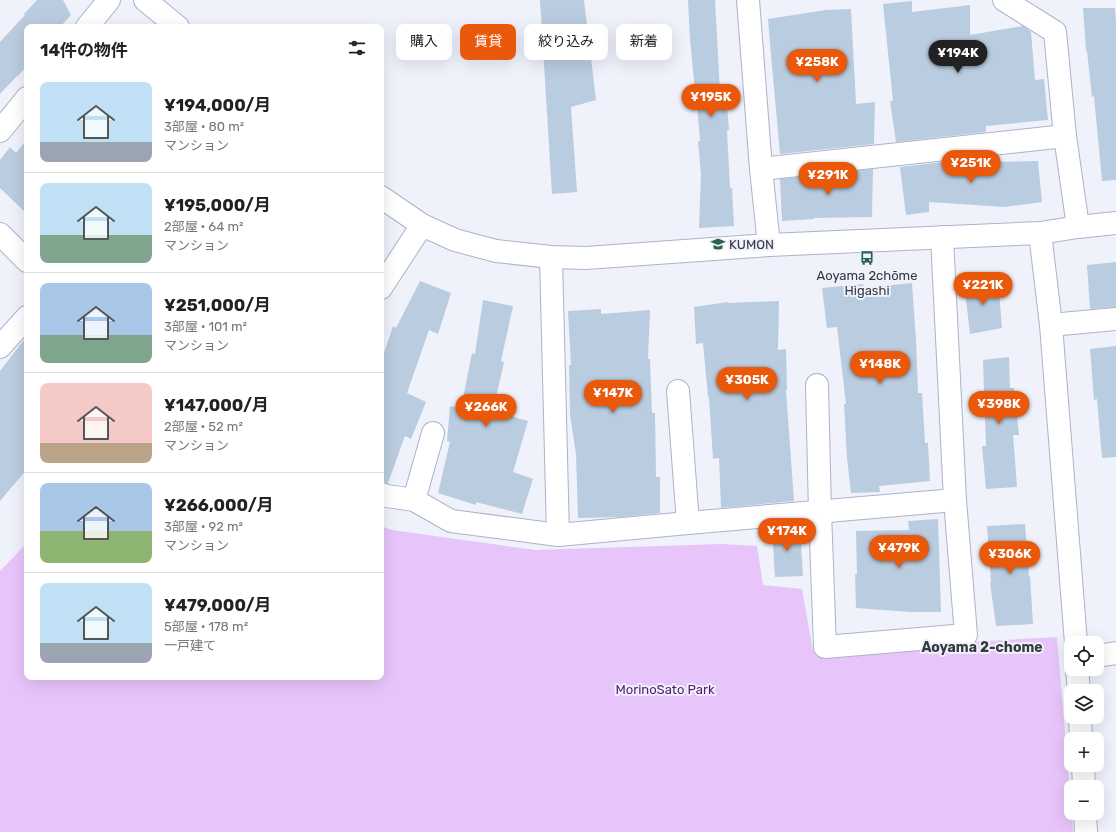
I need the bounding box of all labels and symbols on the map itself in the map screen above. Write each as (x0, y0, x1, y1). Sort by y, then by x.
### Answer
pin: ¥194K (930, 40, 986, 74)
pin: ¥258K (789, 49, 845, 83)
pin: ¥195K (683, 84, 739, 118)
pin: ¥251K (943, 150, 999, 184)
pin: ¥291K (800, 162, 856, 196)
school or university icon: KUMON (710, 236, 726, 252)
place label: KUMON (729, 237, 774, 252)
bus stop icon: Aoyama 2chōme Higashi (859, 250, 875, 266)
place label: Aoyama 2chōme Higashi (817, 268, 917, 299)
pin: ¥221K (955, 272, 1011, 306)
pin: ¥148K (852, 351, 908, 385)
pin: ¥305K (719, 367, 775, 401)
pin: ¥147K (585, 380, 641, 414)
pin: ¥398K (971, 391, 1027, 425)
pin: ¥266K (458, 394, 514, 428)
pin: ¥174K (759, 518, 815, 552)
pin: ¥479K (871, 535, 927, 569)
pin: ¥306K (982, 541, 1038, 575)
district label: Aoyama 2-chome (921, 639, 1043, 656)
park label: MorinoSato Park (615, 682, 715, 697)

